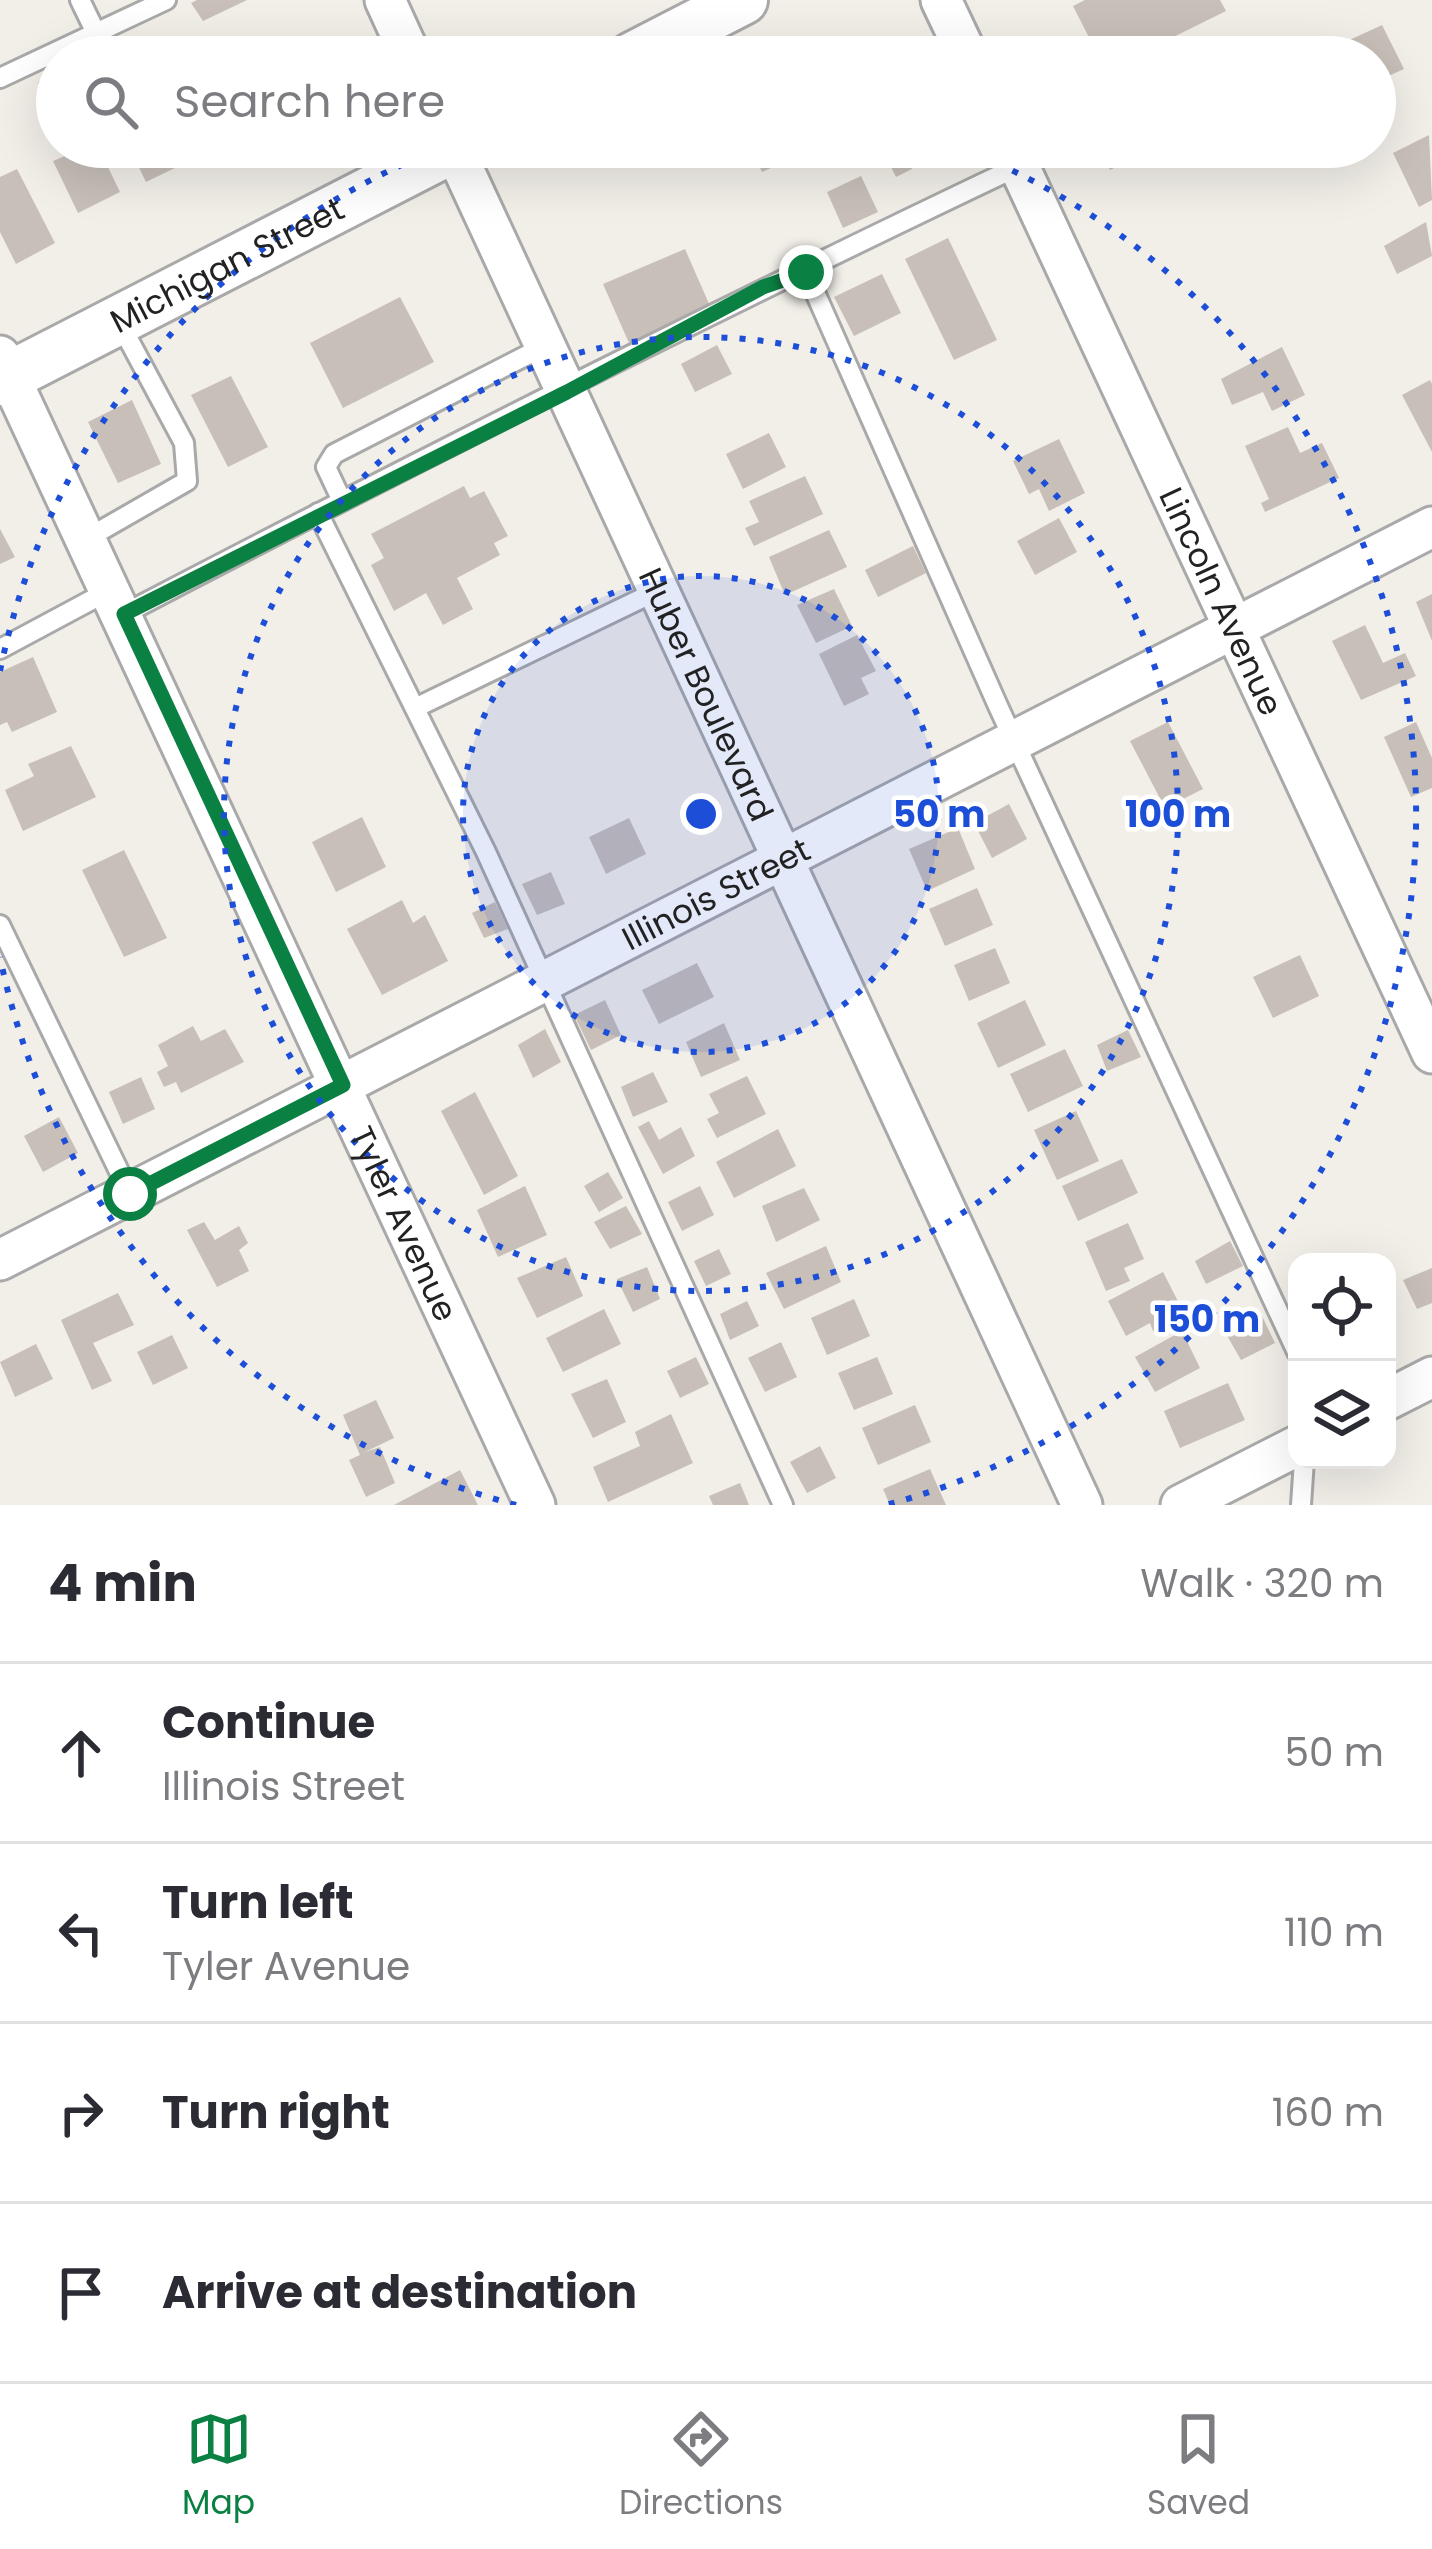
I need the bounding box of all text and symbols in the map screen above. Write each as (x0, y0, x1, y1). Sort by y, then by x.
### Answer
search box (36, 36, 1396, 168)
icon: search (78, 69, 144, 135)
text: Search here (174, 70, 445, 133)
street label: Michigan Street (102, 185, 352, 344)
route end (779, 245, 833, 299)
street label: Lincoln Avenue (1148, 479, 1295, 723)
street label: Huber Boulevard (627, 560, 785, 829)
text: 50 m (893, 789, 985, 840)
text: 100 m (1125, 789, 1231, 840)
centre of rings (680, 793, 722, 835)
street label: Illinois Street (613, 826, 818, 961)
street label: Tyler Avenue (338, 1118, 470, 1329)
route start (103, 1167, 157, 1221)
map controls (1288, 1253, 1396, 1469)
button: locate (1288, 1253, 1396, 1361)
text: 150 m (1154, 1294, 1260, 1345)
button: layers (1288, 1361, 1396, 1469)
text: 4 min (48, 1547, 197, 1619)
text: Walk · 320 m (1140, 1556, 1384, 1611)
text: Continue (162, 1691, 375, 1754)
icon: ahead (48, 1720, 114, 1786)
text: 50 m (1284, 1725, 1384, 1780)
text: Illinois Street (162, 1759, 405, 1814)
text: Turn left (162, 1871, 354, 1934)
icon: left (48, 1900, 114, 1966)
text: 110 m (1284, 1905, 1384, 1960)
text: Tyler Avenue (162, 1939, 410, 1994)
icon: right (48, 2080, 114, 2146)
text: Turn right (162, 2081, 390, 2144)
text: 160 m (1272, 2085, 1384, 2140)
icon: arrive (48, 2260, 114, 2326)
text: Arrive at destination (162, 2261, 637, 2324)
tab: Map (182, 2406, 255, 2528)
tab: Directions (619, 2406, 783, 2528)
tab: Saved (1147, 2406, 1250, 2528)

